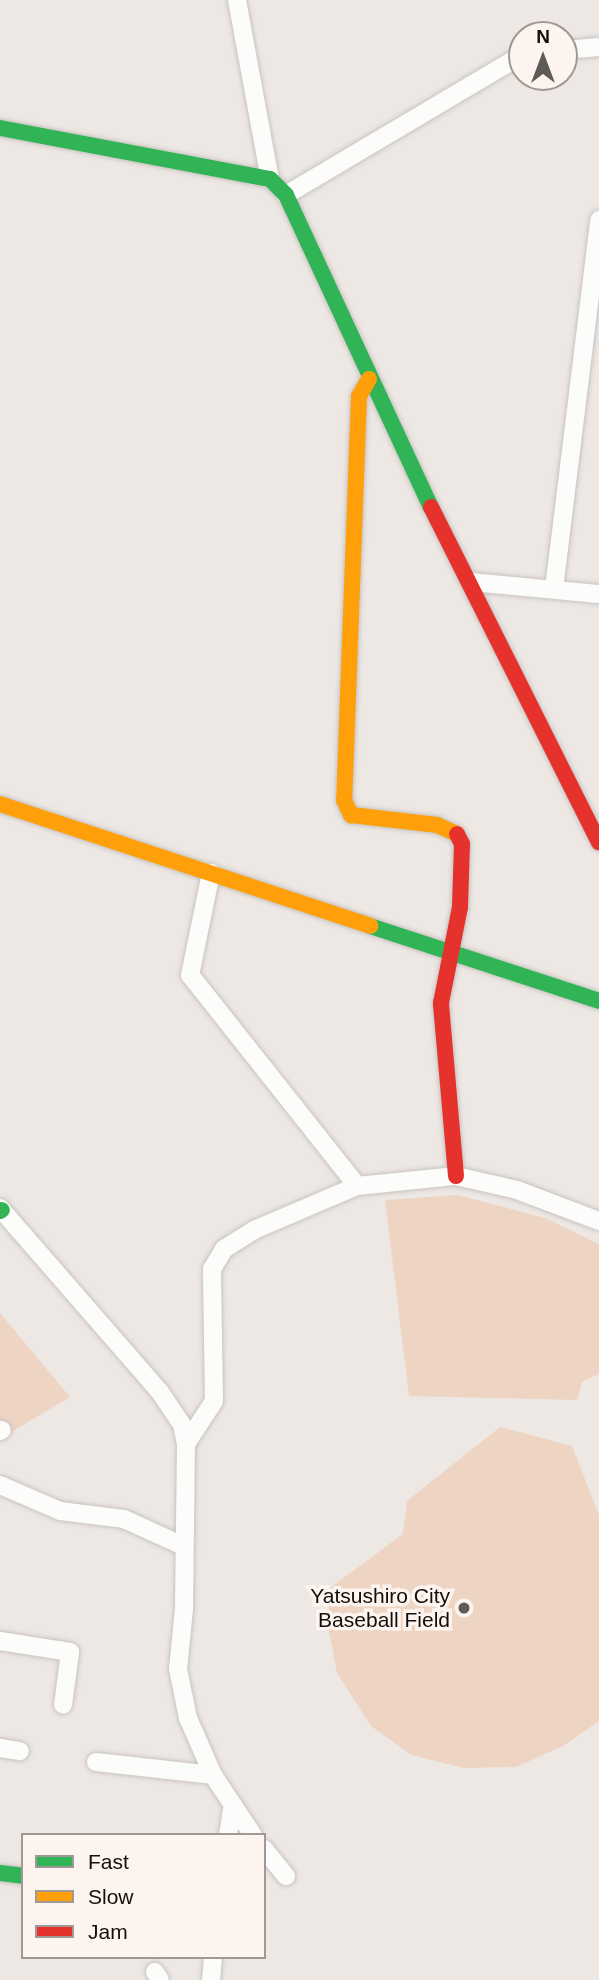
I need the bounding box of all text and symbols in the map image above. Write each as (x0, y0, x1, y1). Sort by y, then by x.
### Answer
north arrow (508, 21, 578, 91)
text: N (536, 26, 550, 47)
place label: Yatsushiro City Baseball Field (310, 1583, 450, 1633)
marker: Yatsushiro City Baseball Field (456, 1600, 472, 1616)
legend (21, 1833, 266, 1959)
text: Fast (88, 1850, 129, 1873)
text: Slow (88, 1885, 134, 1908)
text: Jam (88, 1920, 128, 1943)

